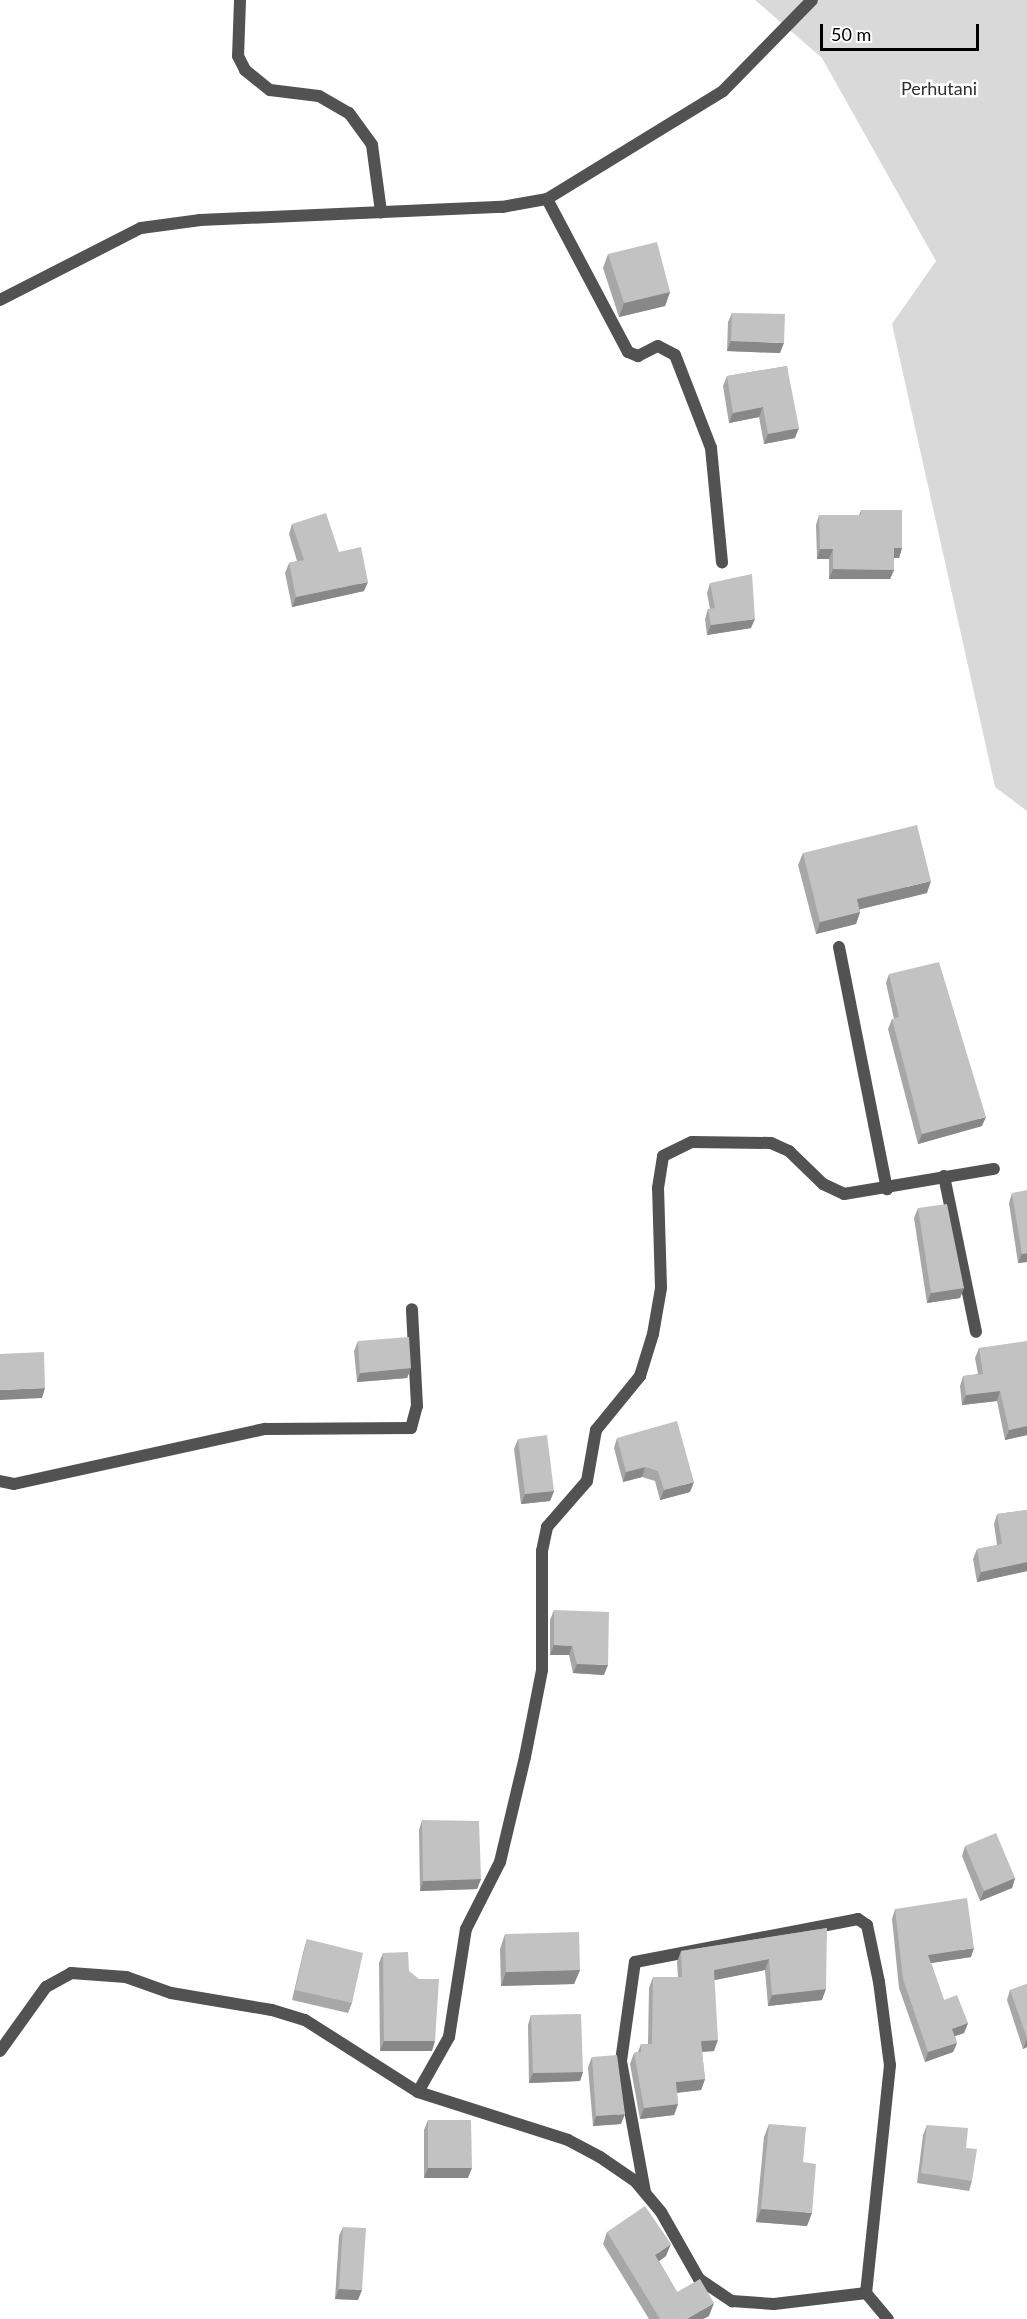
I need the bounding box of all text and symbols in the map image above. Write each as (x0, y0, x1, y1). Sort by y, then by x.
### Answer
scale bar (823, 12, 982, 50)
text: 50 m (831, 23, 871, 45)
park label: Perhutani (901, 77, 977, 99)

